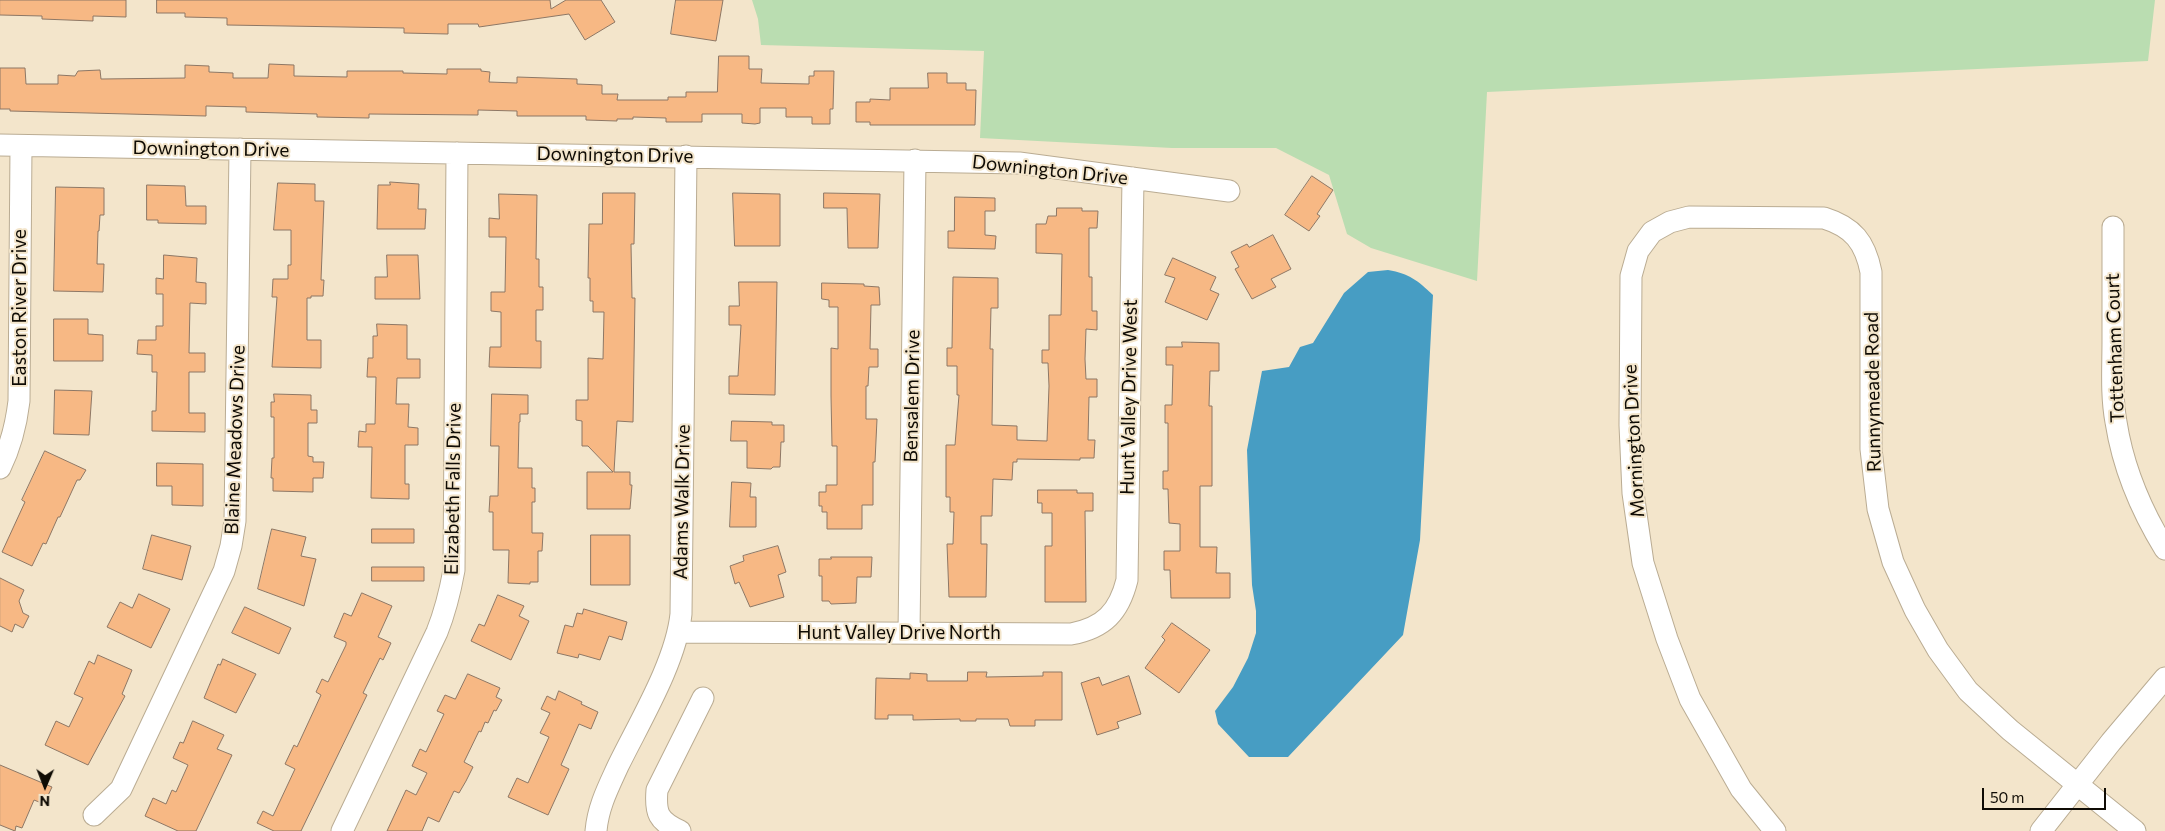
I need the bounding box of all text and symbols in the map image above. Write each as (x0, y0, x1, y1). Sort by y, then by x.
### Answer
street label: Downington Drive (133, 136, 289, 162)
street label: Downington Drive (537, 142, 693, 168)
street label: Downington Drive (971, 150, 1129, 190)
street label: Easton River Drive (9, 229, 31, 387)
street label: Tottenham Court (2101, 273, 2129, 423)
street label: Hunt Valley Drive West (1116, 299, 1142, 495)
street label: Runnymeade Road (1860, 312, 1886, 472)
street label: Bensalem Drive (899, 329, 925, 463)
street label: Blaine Meadows Drive (220, 345, 250, 535)
street label: Mornington Drive (1619, 364, 1649, 518)
street label: Elizabeth Falls Drive (440, 403, 466, 575)
street label: Adams Walk Drive (669, 424, 695, 580)
street label: Hunt Valley Drive North (797, 622, 1001, 644)
north arrow (20, 761, 70, 811)
scale bar (1985, 778, 2109, 810)
text: 50 m (1990, 788, 2024, 806)
text: N (39, 793, 50, 810)

